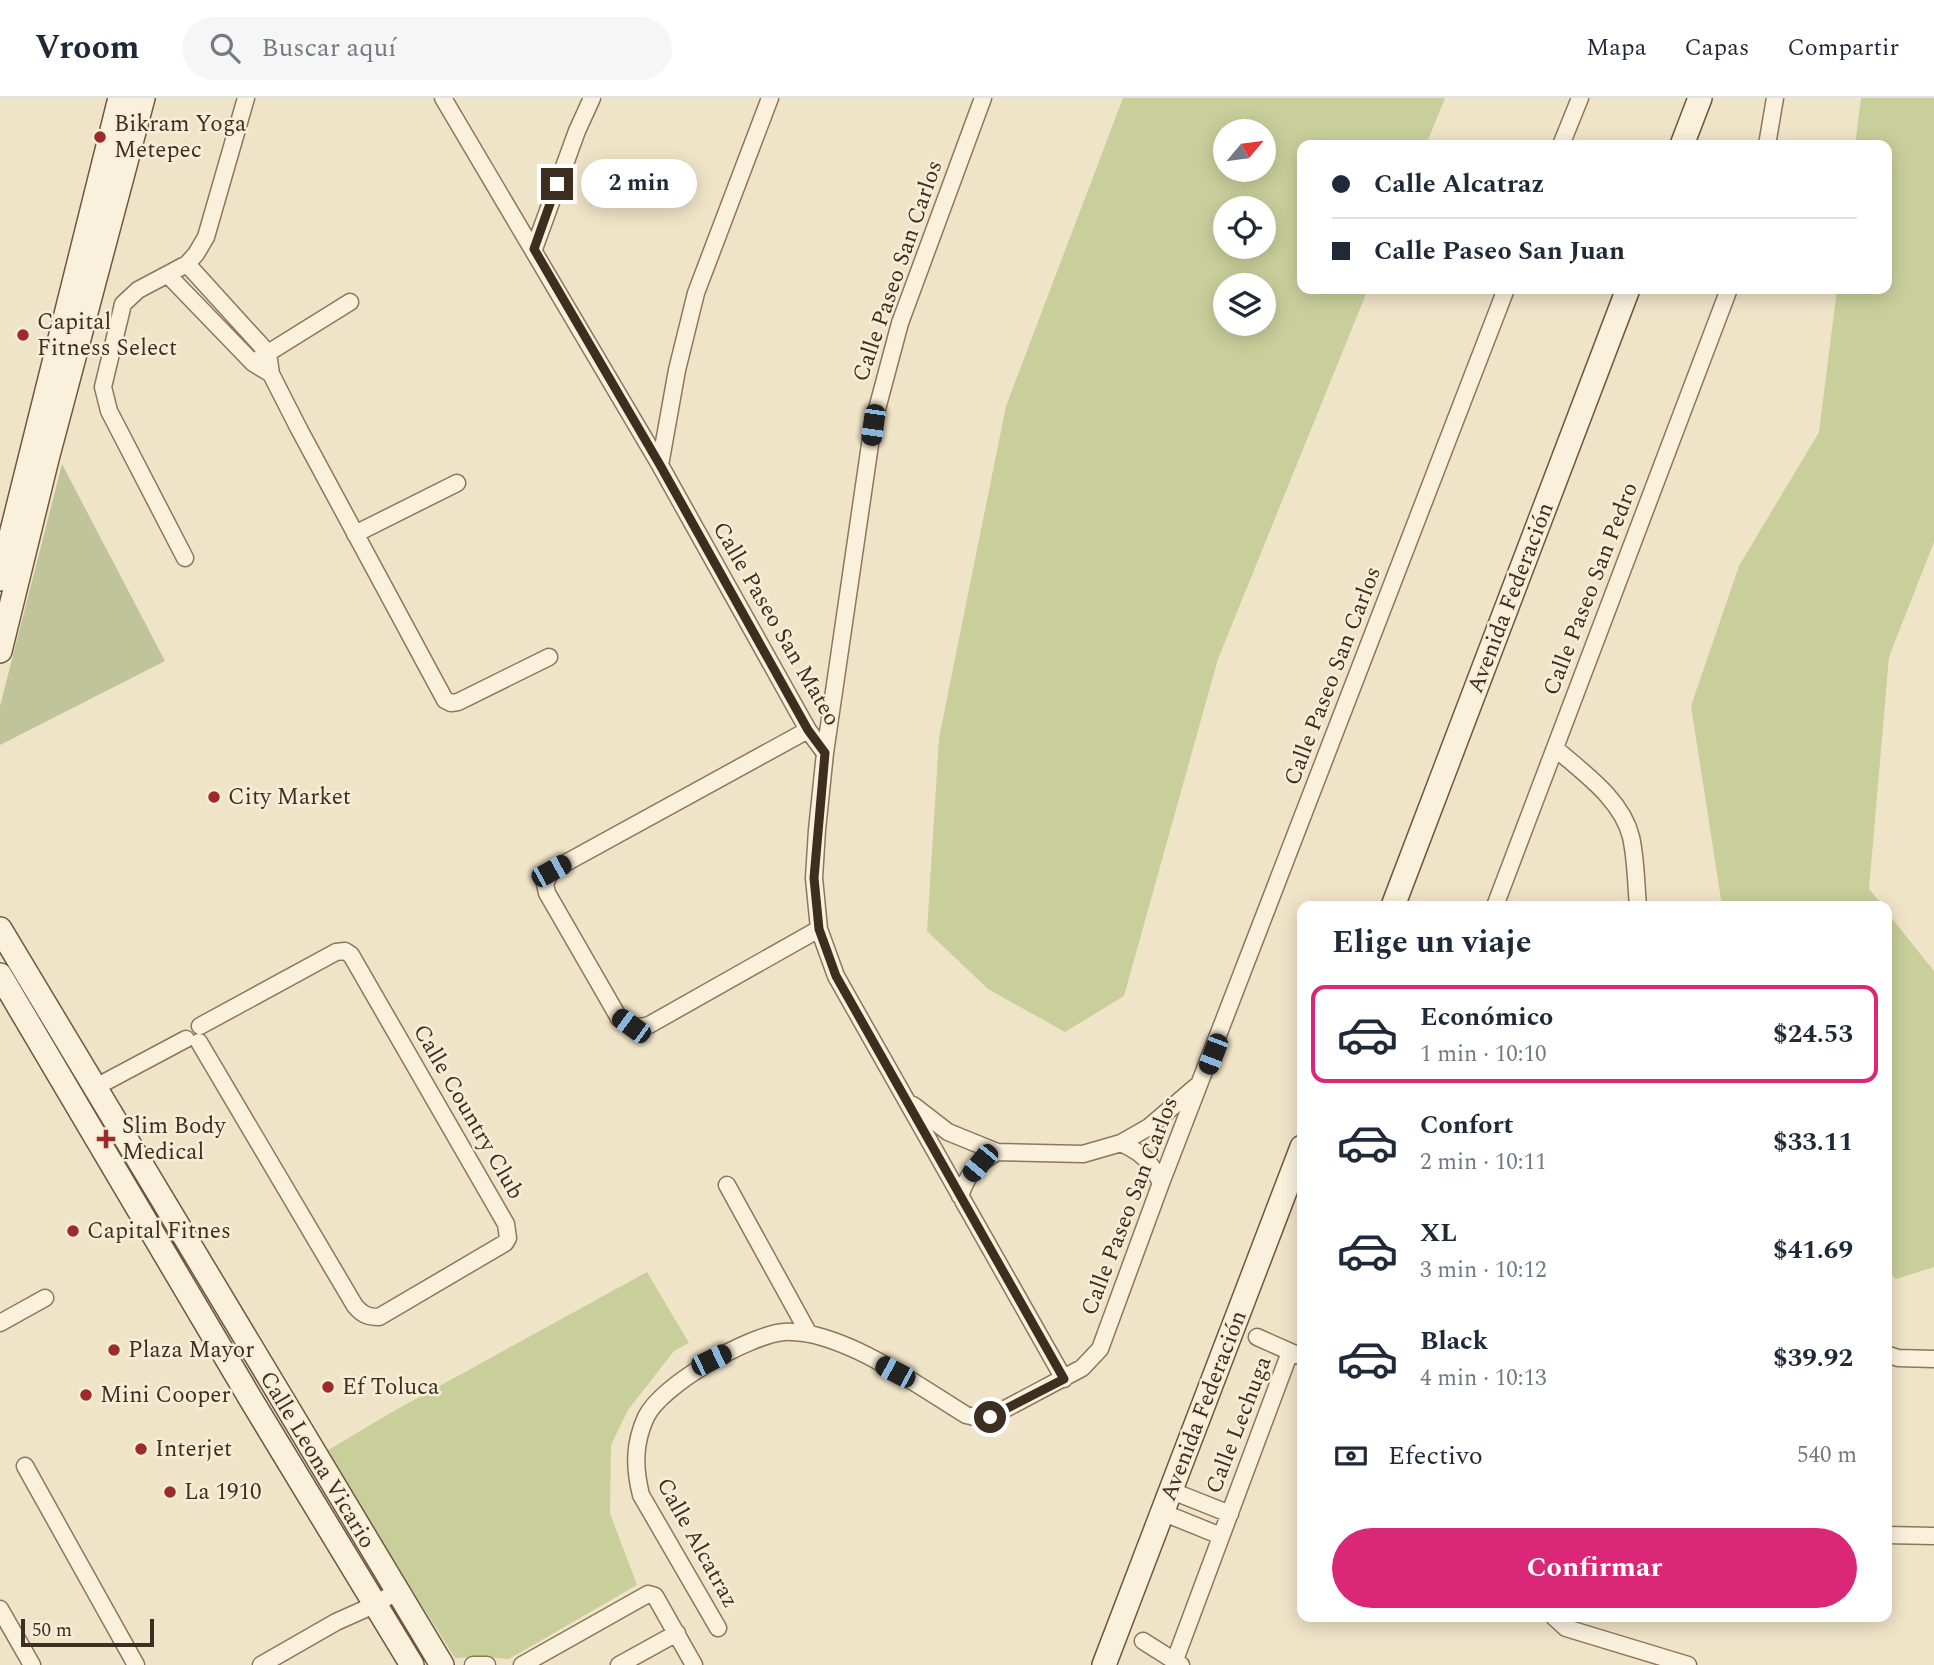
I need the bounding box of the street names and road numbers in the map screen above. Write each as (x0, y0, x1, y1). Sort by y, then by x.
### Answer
street label: Calle Paseo San Carlos (844, 156, 952, 386)
street label: Calle Paseo San Pedro (1534, 477, 1648, 701)
street label: Avenida Federación (1458, 497, 1564, 699)
street label: Calle Paseo San Mateo (703, 515, 849, 733)
street label: Calle Paseo San Carlos (1275, 561, 1391, 791)
street label: Calle Country Club (404, 1018, 532, 1206)
street label: Calle Paseo San Carlos (1072, 1091, 1188, 1321)
street label: Avenida Federación (1151, 1305, 1257, 1507)
street label: Calle Lechuga (1197, 1351, 1281, 1499)
street label: Calle Leona Vicario (250, 1364, 384, 1556)
street label: Calle Alcatraz (647, 1471, 747, 1615)

